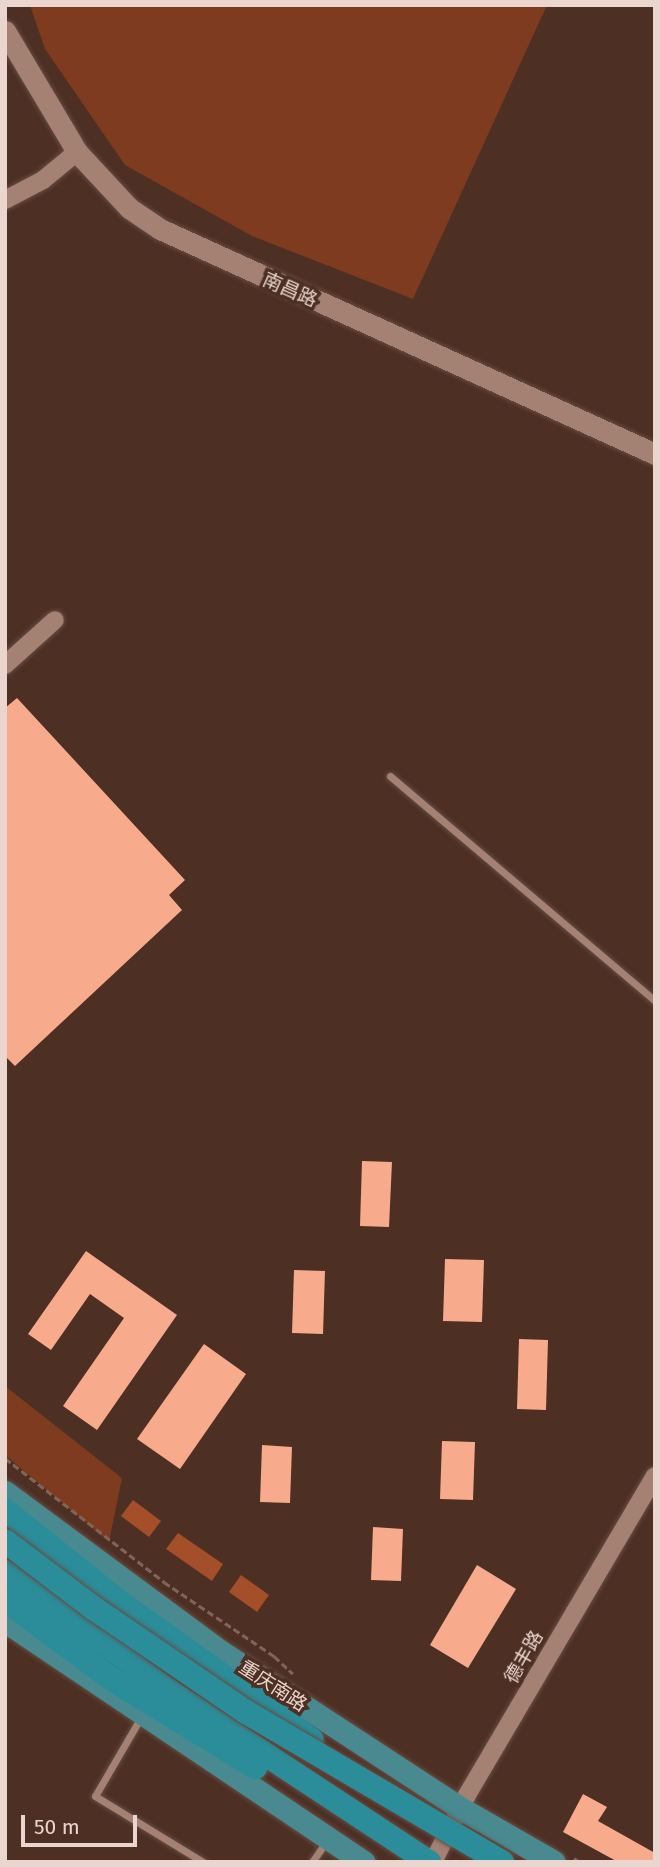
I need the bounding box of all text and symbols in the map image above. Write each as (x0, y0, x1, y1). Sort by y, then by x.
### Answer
street label: 南昌路 (259, 268, 321, 312)
street label: 德丰路 (500, 1627, 548, 1687)
street label: 重庆南路 (235, 1656, 311, 1716)
scale bar (24, 1800, 140, 1844)
text: 50 m (34, 1814, 80, 1840)

